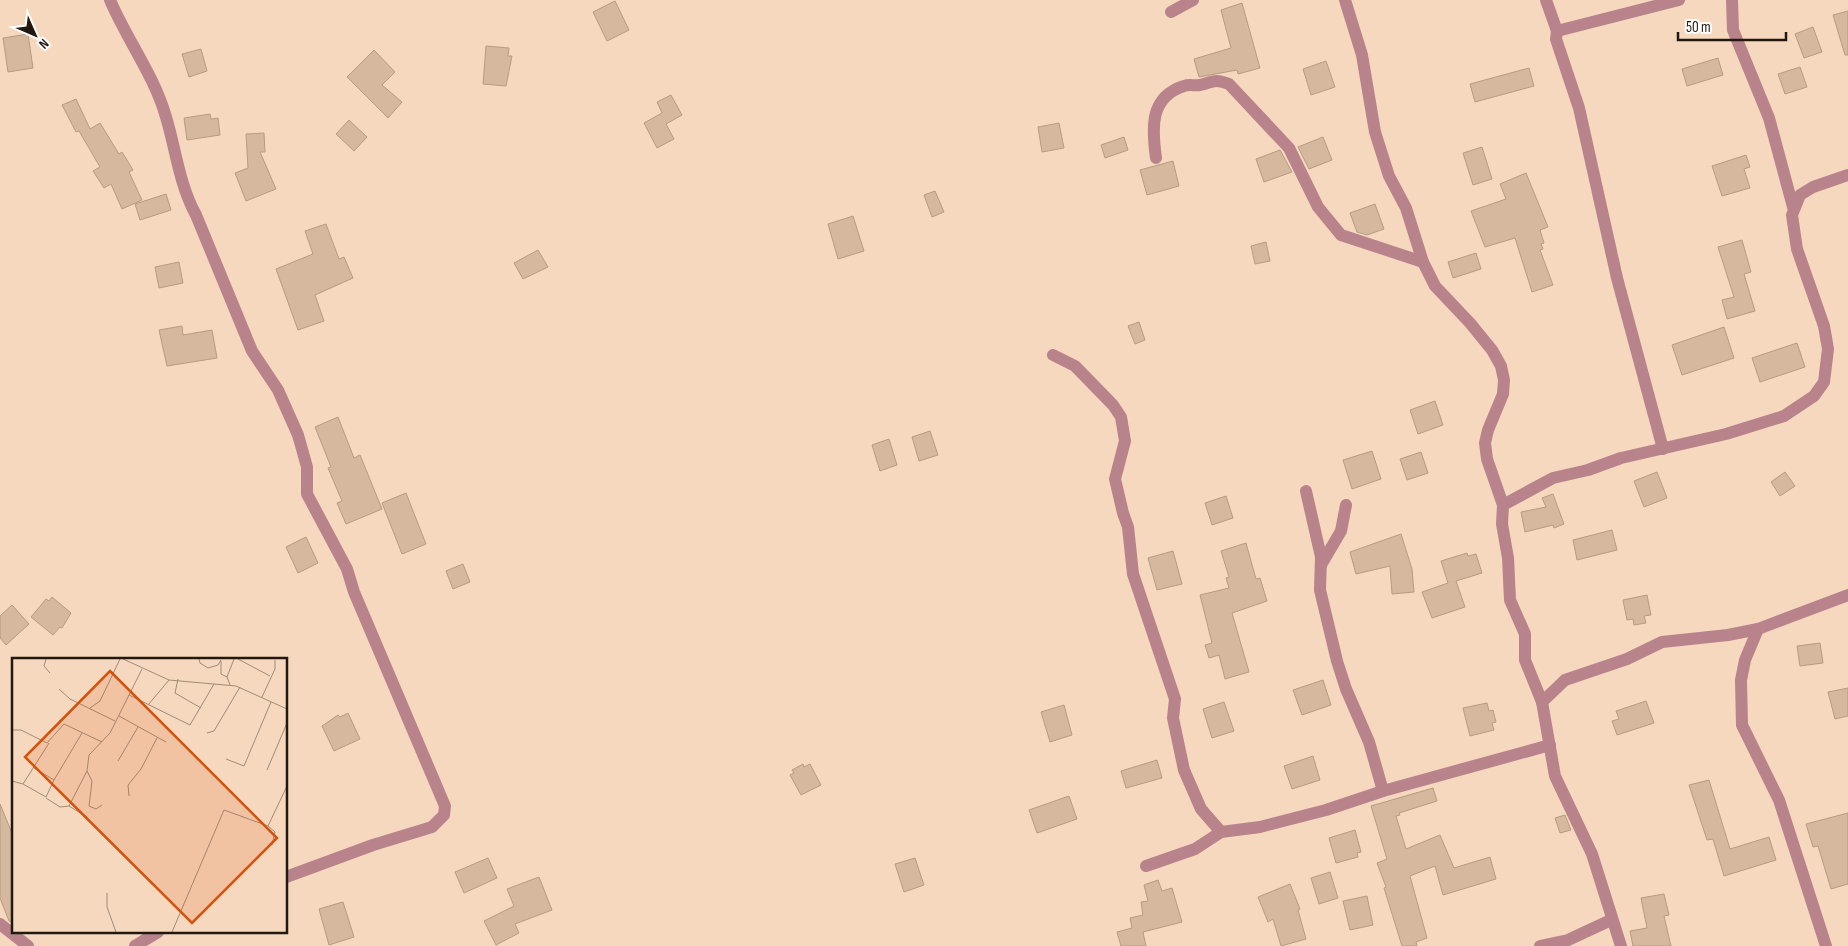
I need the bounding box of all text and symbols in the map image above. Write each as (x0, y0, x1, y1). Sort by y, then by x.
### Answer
north arrow (10, 10, 60, 60)
scale bar (1678, 10, 1786, 42)
text: 50 m (1686, 18, 1711, 37)
text: N (35, 35, 52, 52)
inset map (12, 658, 288, 934)

